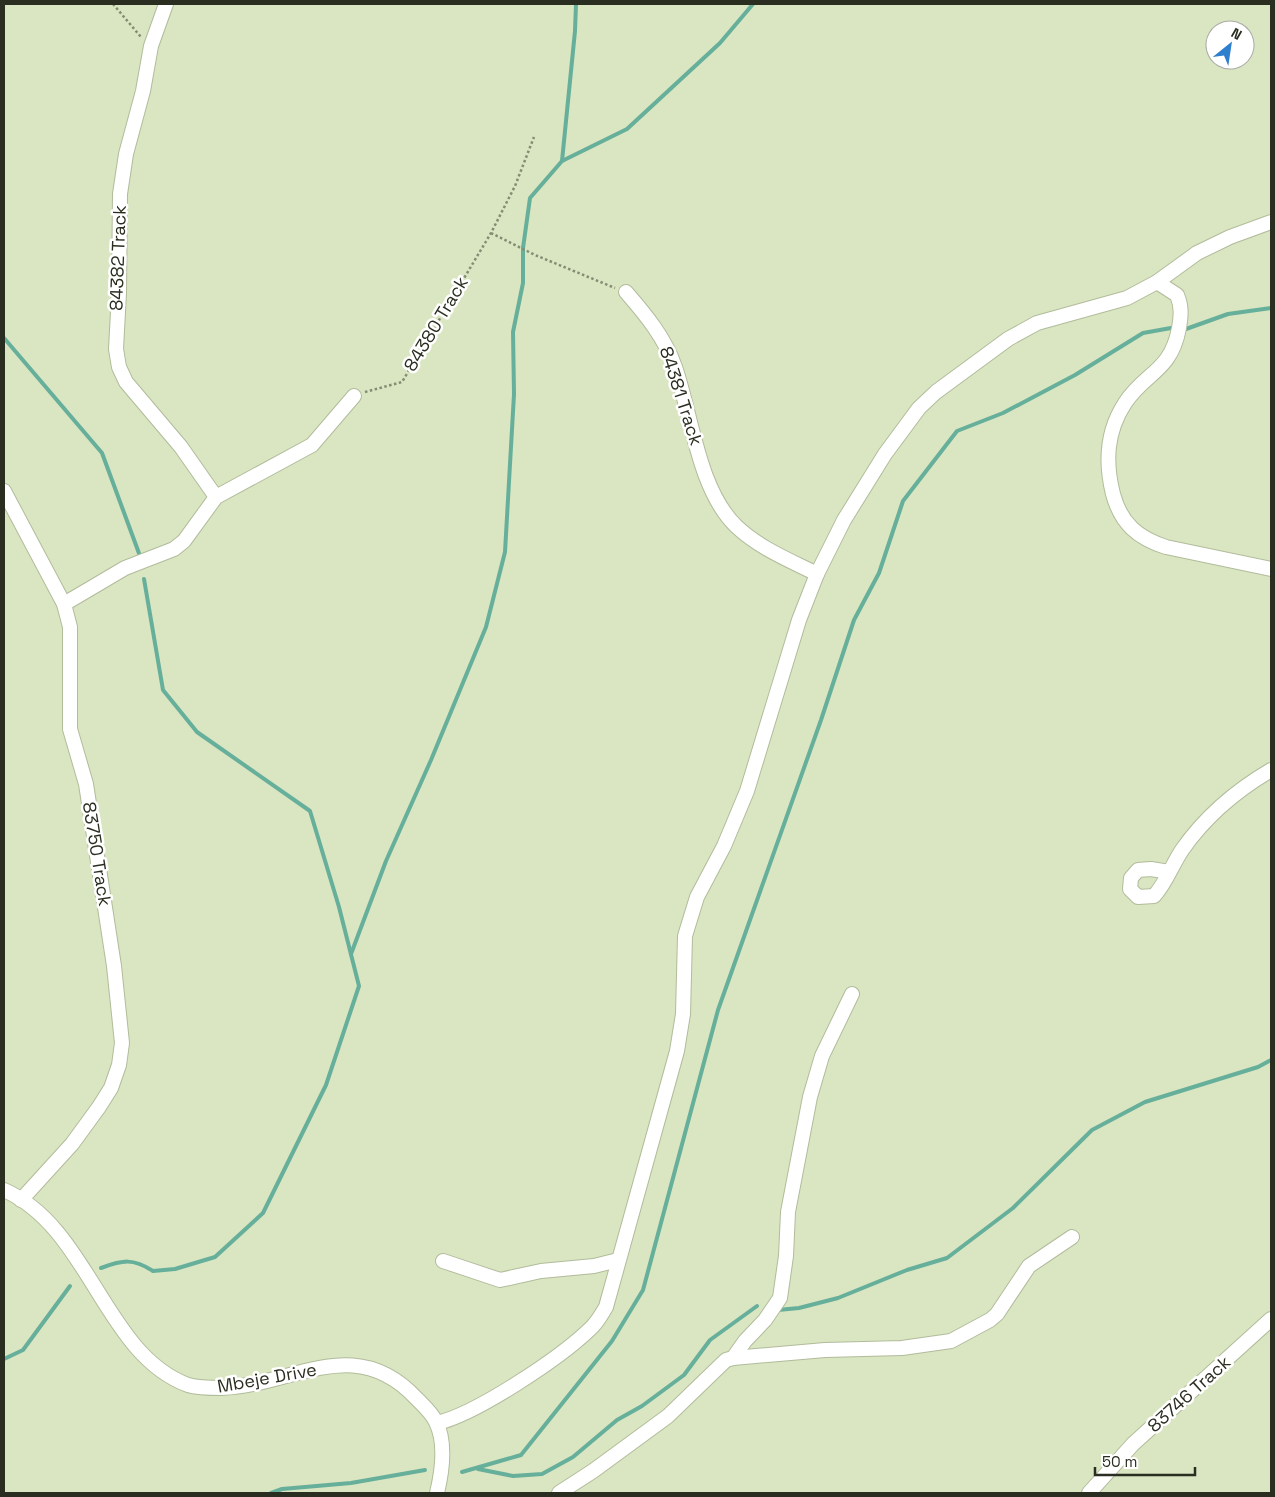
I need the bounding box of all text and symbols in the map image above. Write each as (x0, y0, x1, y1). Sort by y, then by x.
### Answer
north arrow (1205, 20, 1255, 70)
text: N (1228, 24, 1245, 44)
street label: 84382 Track (104, 204, 131, 311)
street label: 84380 Track (398, 272, 473, 375)
street label: 84381 Track (655, 344, 708, 448)
street label: 83750 Track (78, 800, 117, 908)
street label: 83746 Track (1142, 1350, 1235, 1437)
street label: Mbeje Drive (215, 1357, 318, 1398)
scale bar (1095, 1444, 1195, 1476)
text: 50 m (1102, 1452, 1137, 1471)

